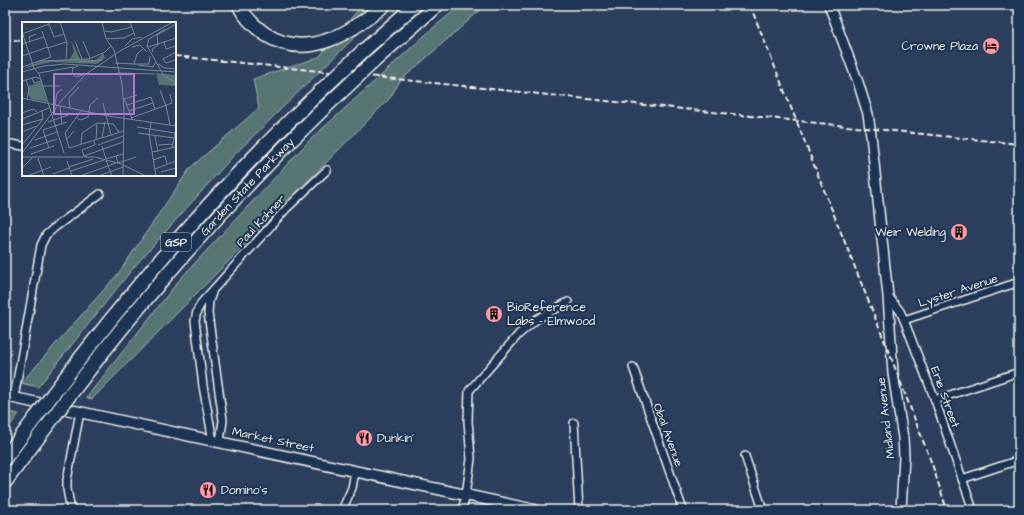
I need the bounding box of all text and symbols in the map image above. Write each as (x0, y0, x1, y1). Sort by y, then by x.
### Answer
inset map (22, 22, 176, 176)
hotel icon: Crowne Plaza (981, 36, 1001, 56)
place label: Crowne Plaza (901, 38, 978, 55)
street label: Garden State Parkway (196, 133, 299, 239)
street label: Paul Kohner (232, 191, 290, 251)
building icon: Weir Welding (949, 222, 969, 242)
place label: Weir Welding (875, 224, 946, 242)
road number: GSP (161, 233, 191, 251)
street label: Lyster Avenue (916, 270, 1001, 313)
place label: BioReference Labs - Elmwood (507, 299, 595, 330)
building icon: BioReference Labs - Elmwood (484, 304, 504, 324)
street label: Erie Street (926, 364, 964, 430)
street label: Midland Avenue (873, 376, 899, 460)
street label: Obal Avenue (649, 401, 688, 470)
street label: Market Street (231, 423, 316, 457)
restaurant icon: Dunkin' (354, 428, 374, 448)
place label: Dunkin' (377, 430, 414, 447)
restaurant icon: Domino's (198, 480, 218, 500)
place label: Domino's (221, 482, 267, 499)

